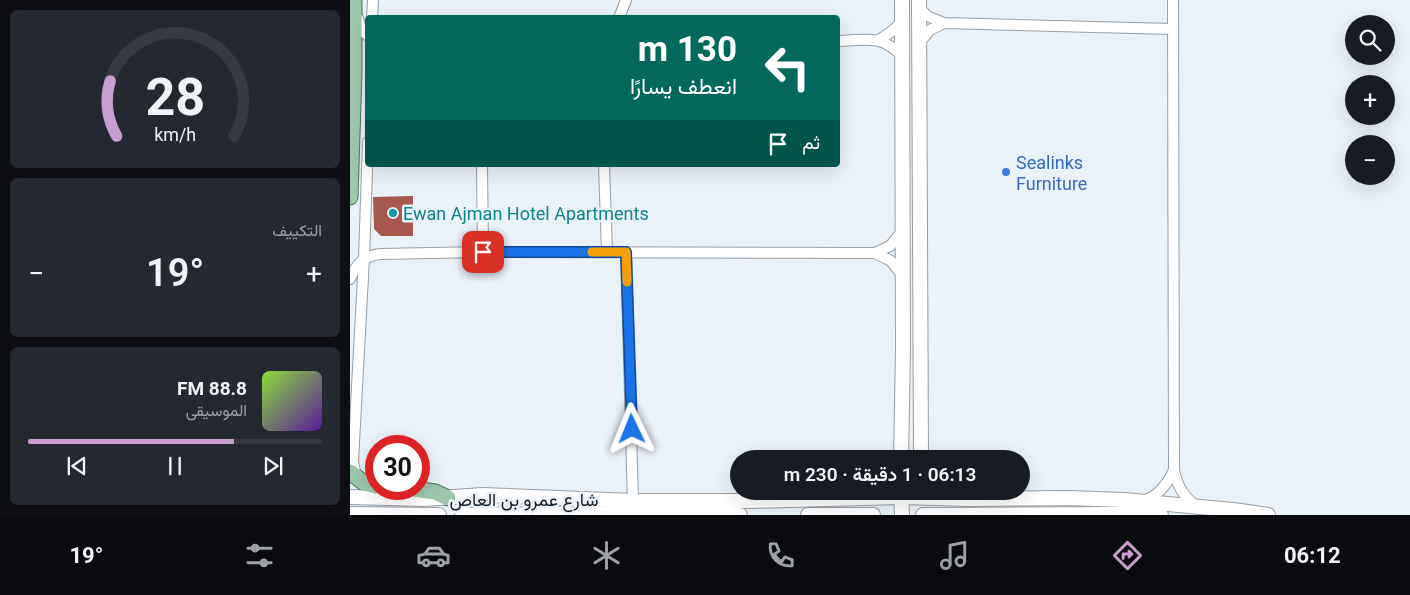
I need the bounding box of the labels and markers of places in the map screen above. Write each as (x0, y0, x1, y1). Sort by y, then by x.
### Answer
place label: Sealinks Furniture (1016, 152, 1087, 194)
marker: Sealinks Furniture (1000, 166, 1012, 178)
place label: Ewan Ajman Hotel Apartments (403, 203, 649, 224)
marker: Ewan Ajman Hotel Apartments (387, 207, 399, 219)
pin (462, 231, 504, 273)

